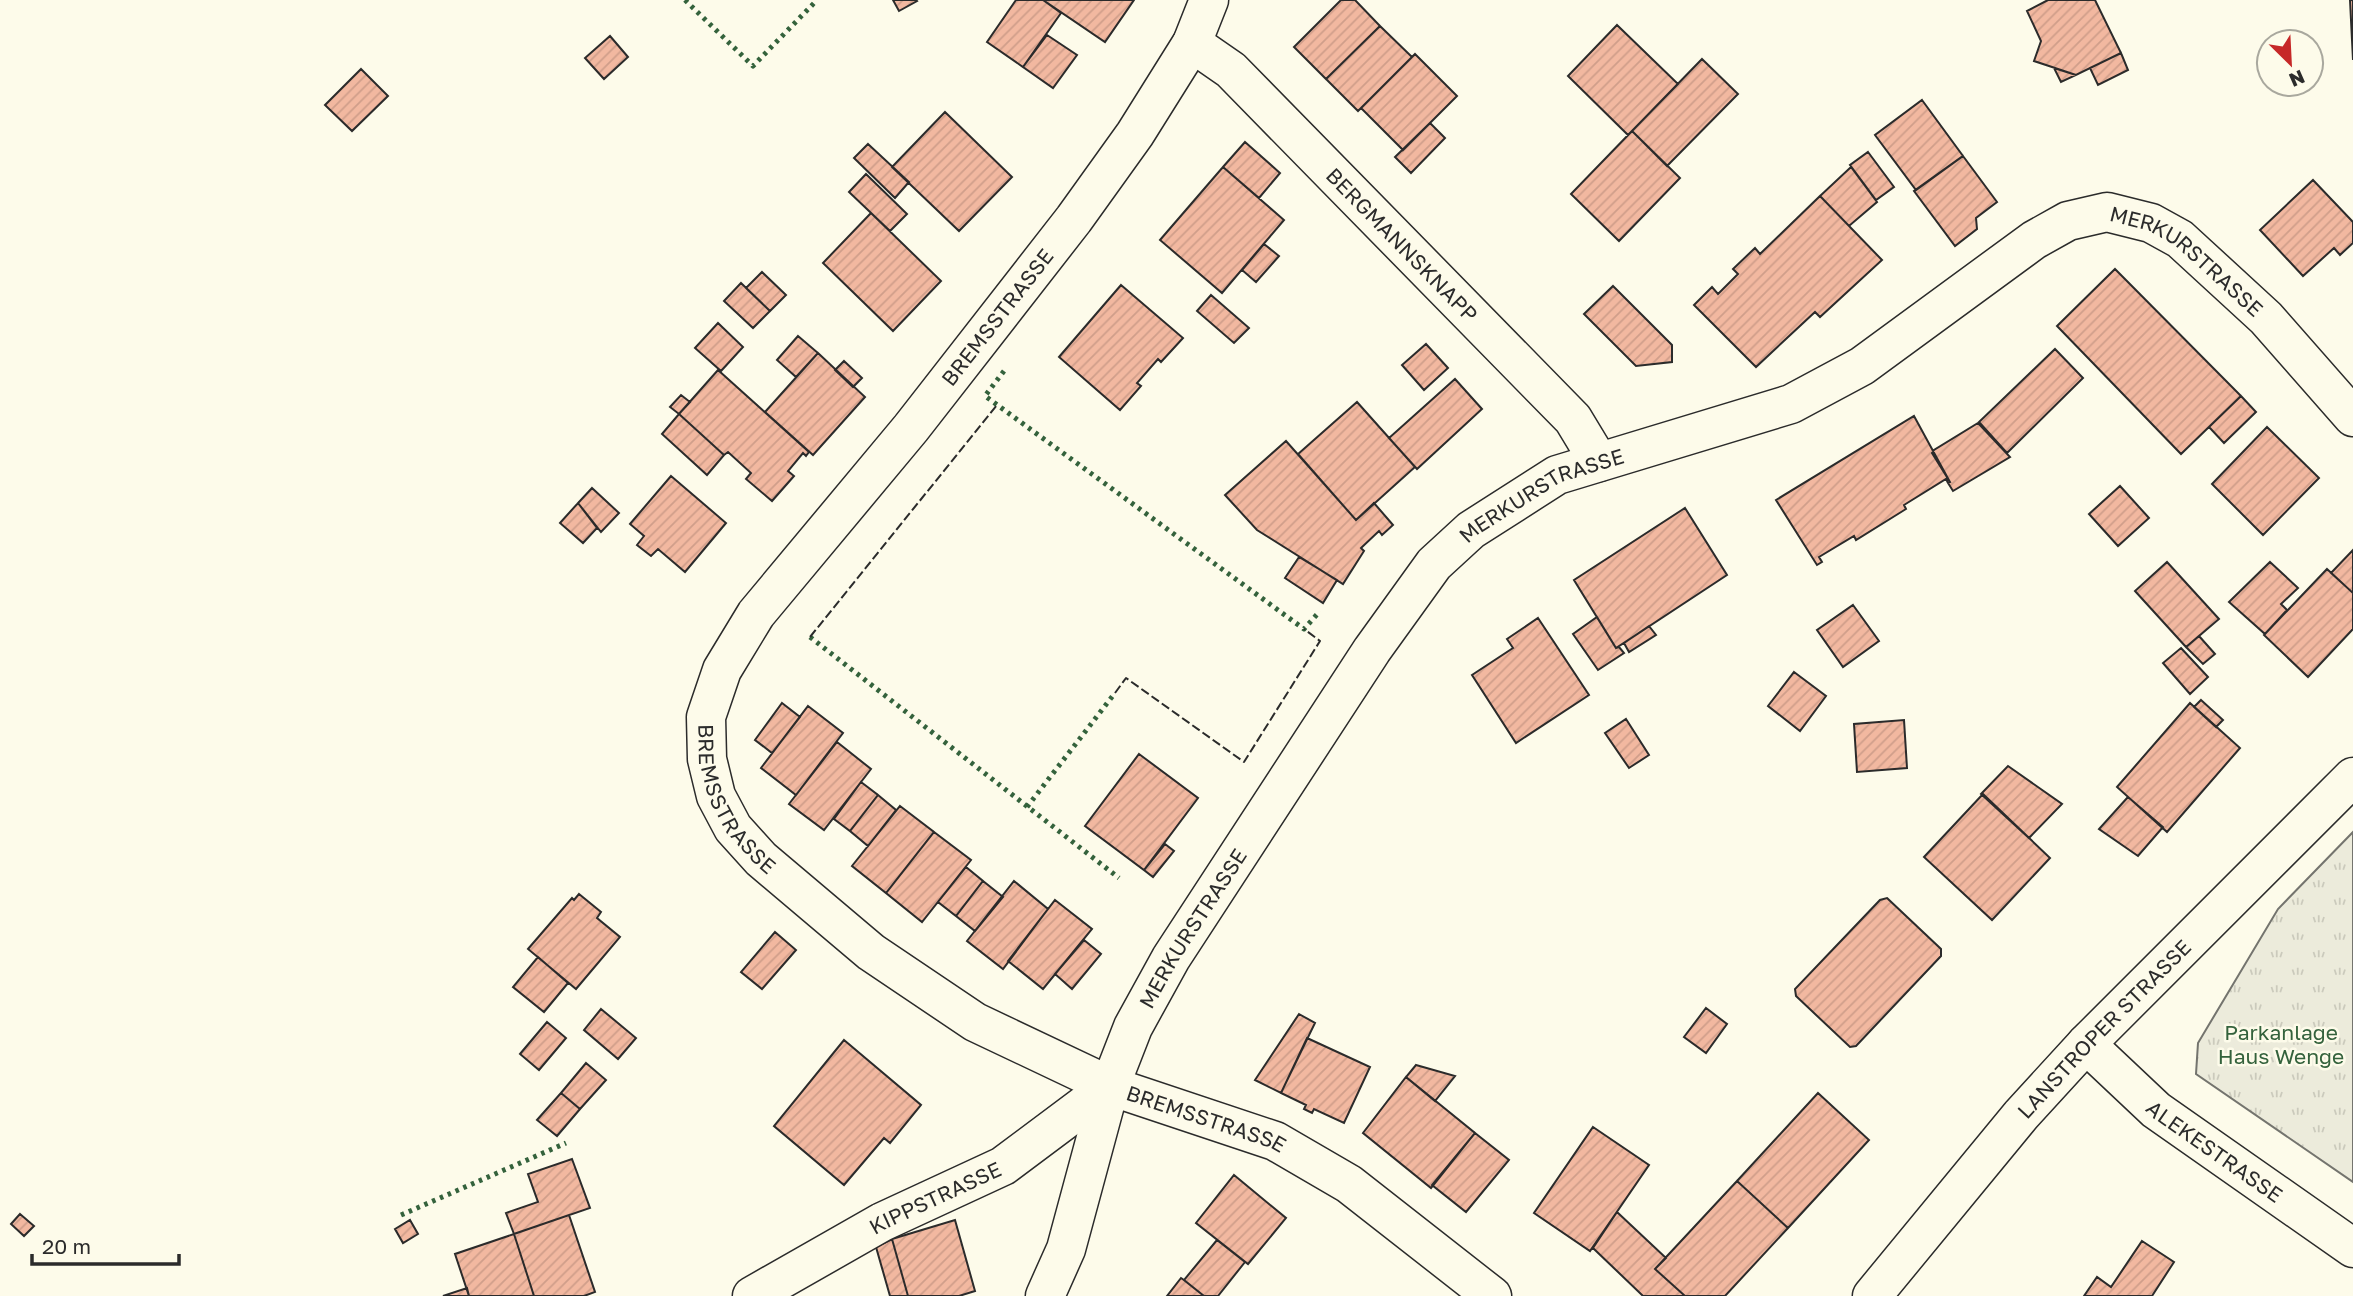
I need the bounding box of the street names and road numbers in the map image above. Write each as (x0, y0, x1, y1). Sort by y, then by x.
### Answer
street label: BERGMANNSKNAPP (1321, 162, 1483, 327)
street label: MERKURSTRASSE (2107, 200, 2269, 322)
street label: BREMSSTRASSE (935, 243, 1059, 391)
street label: MERKURSTRASSE (1453, 442, 1627, 548)
street label: BREMSSTRASSE (693, 724, 781, 879)
street label: MERKURSTRASSE (1133, 843, 1252, 1013)
street label: LANSTROPER STRASSE (2011, 934, 2196, 1124)
street label: BREMSSTRASSE (1123, 1079, 1291, 1158)
street label: ALEKESTRASSE (2141, 1095, 2288, 1208)
street label: KIPPSTRASSE (864, 1156, 1005, 1240)

